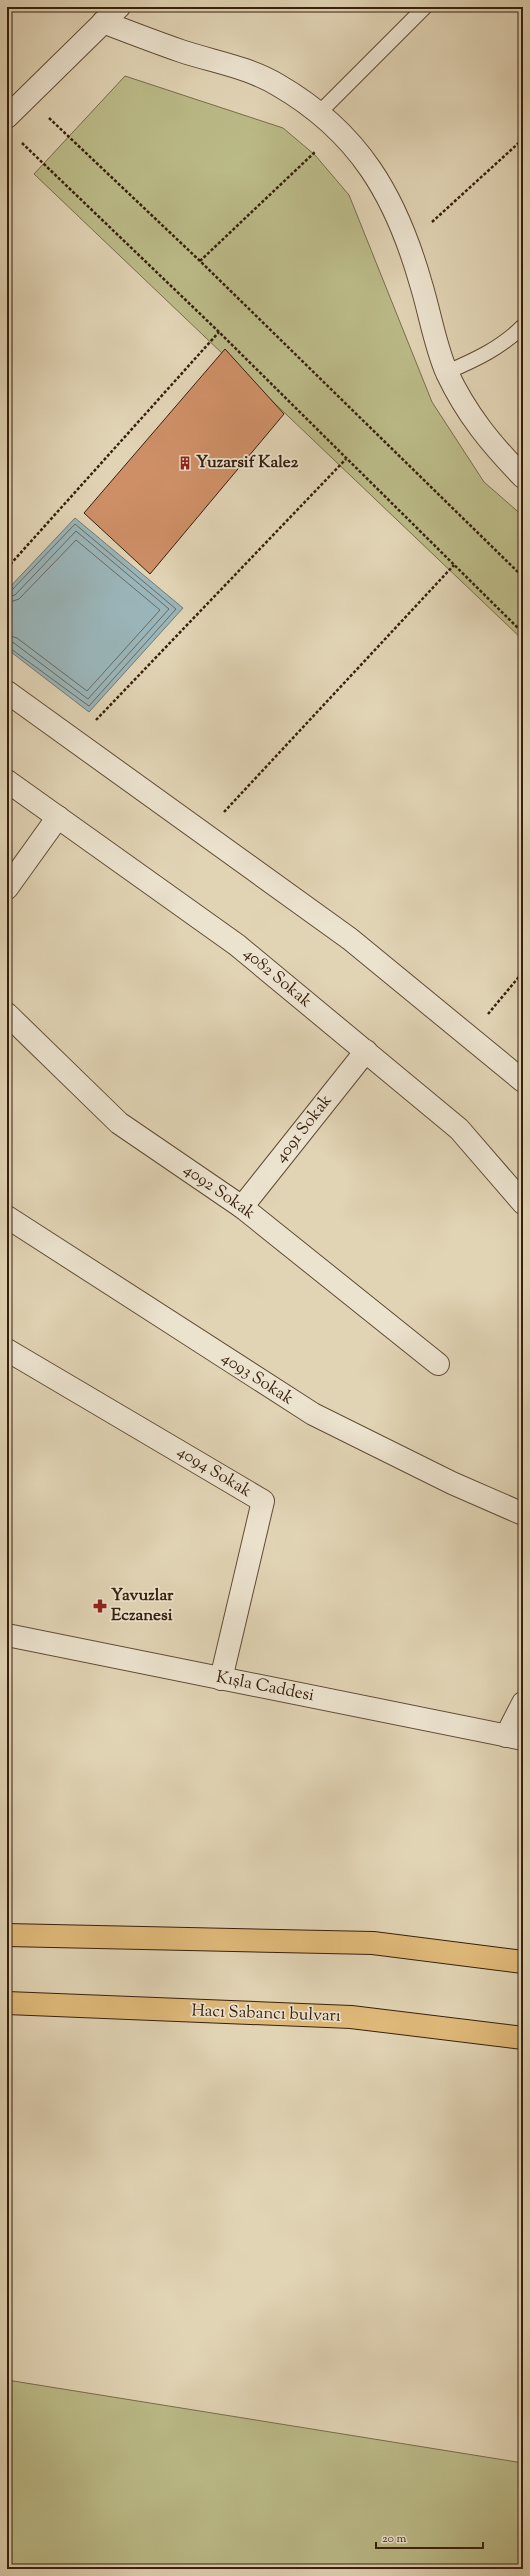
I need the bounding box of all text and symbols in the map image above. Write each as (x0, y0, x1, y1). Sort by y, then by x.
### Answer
place label: Yuzarsif Kale2 (196, 451, 299, 475)
building icon: Yuzarsif Kale2 (177, 455, 193, 471)
street label: 4082 Sokak (237, 942, 317, 1014)
street label: 4091 Sokak (270, 1090, 338, 1168)
street label: 4092 Sokak (178, 1158, 260, 1226)
street label: 4093 Sokak (216, 1347, 298, 1411)
street label: 4094 Sokak (172, 1440, 256, 1504)
place label: Yavuzlar Eczanesi (111, 1584, 174, 1628)
pharmacy icon: Yavuzlar Eczanesi (92, 1598, 108, 1614)
street label: Kışla Caddesi (214, 1666, 316, 1708)
street label: Hacı Sabancı bulvarı (191, 1999, 341, 2029)
scale bar (376, 2524, 483, 2550)
text: 20 m (382, 2530, 407, 2548)

